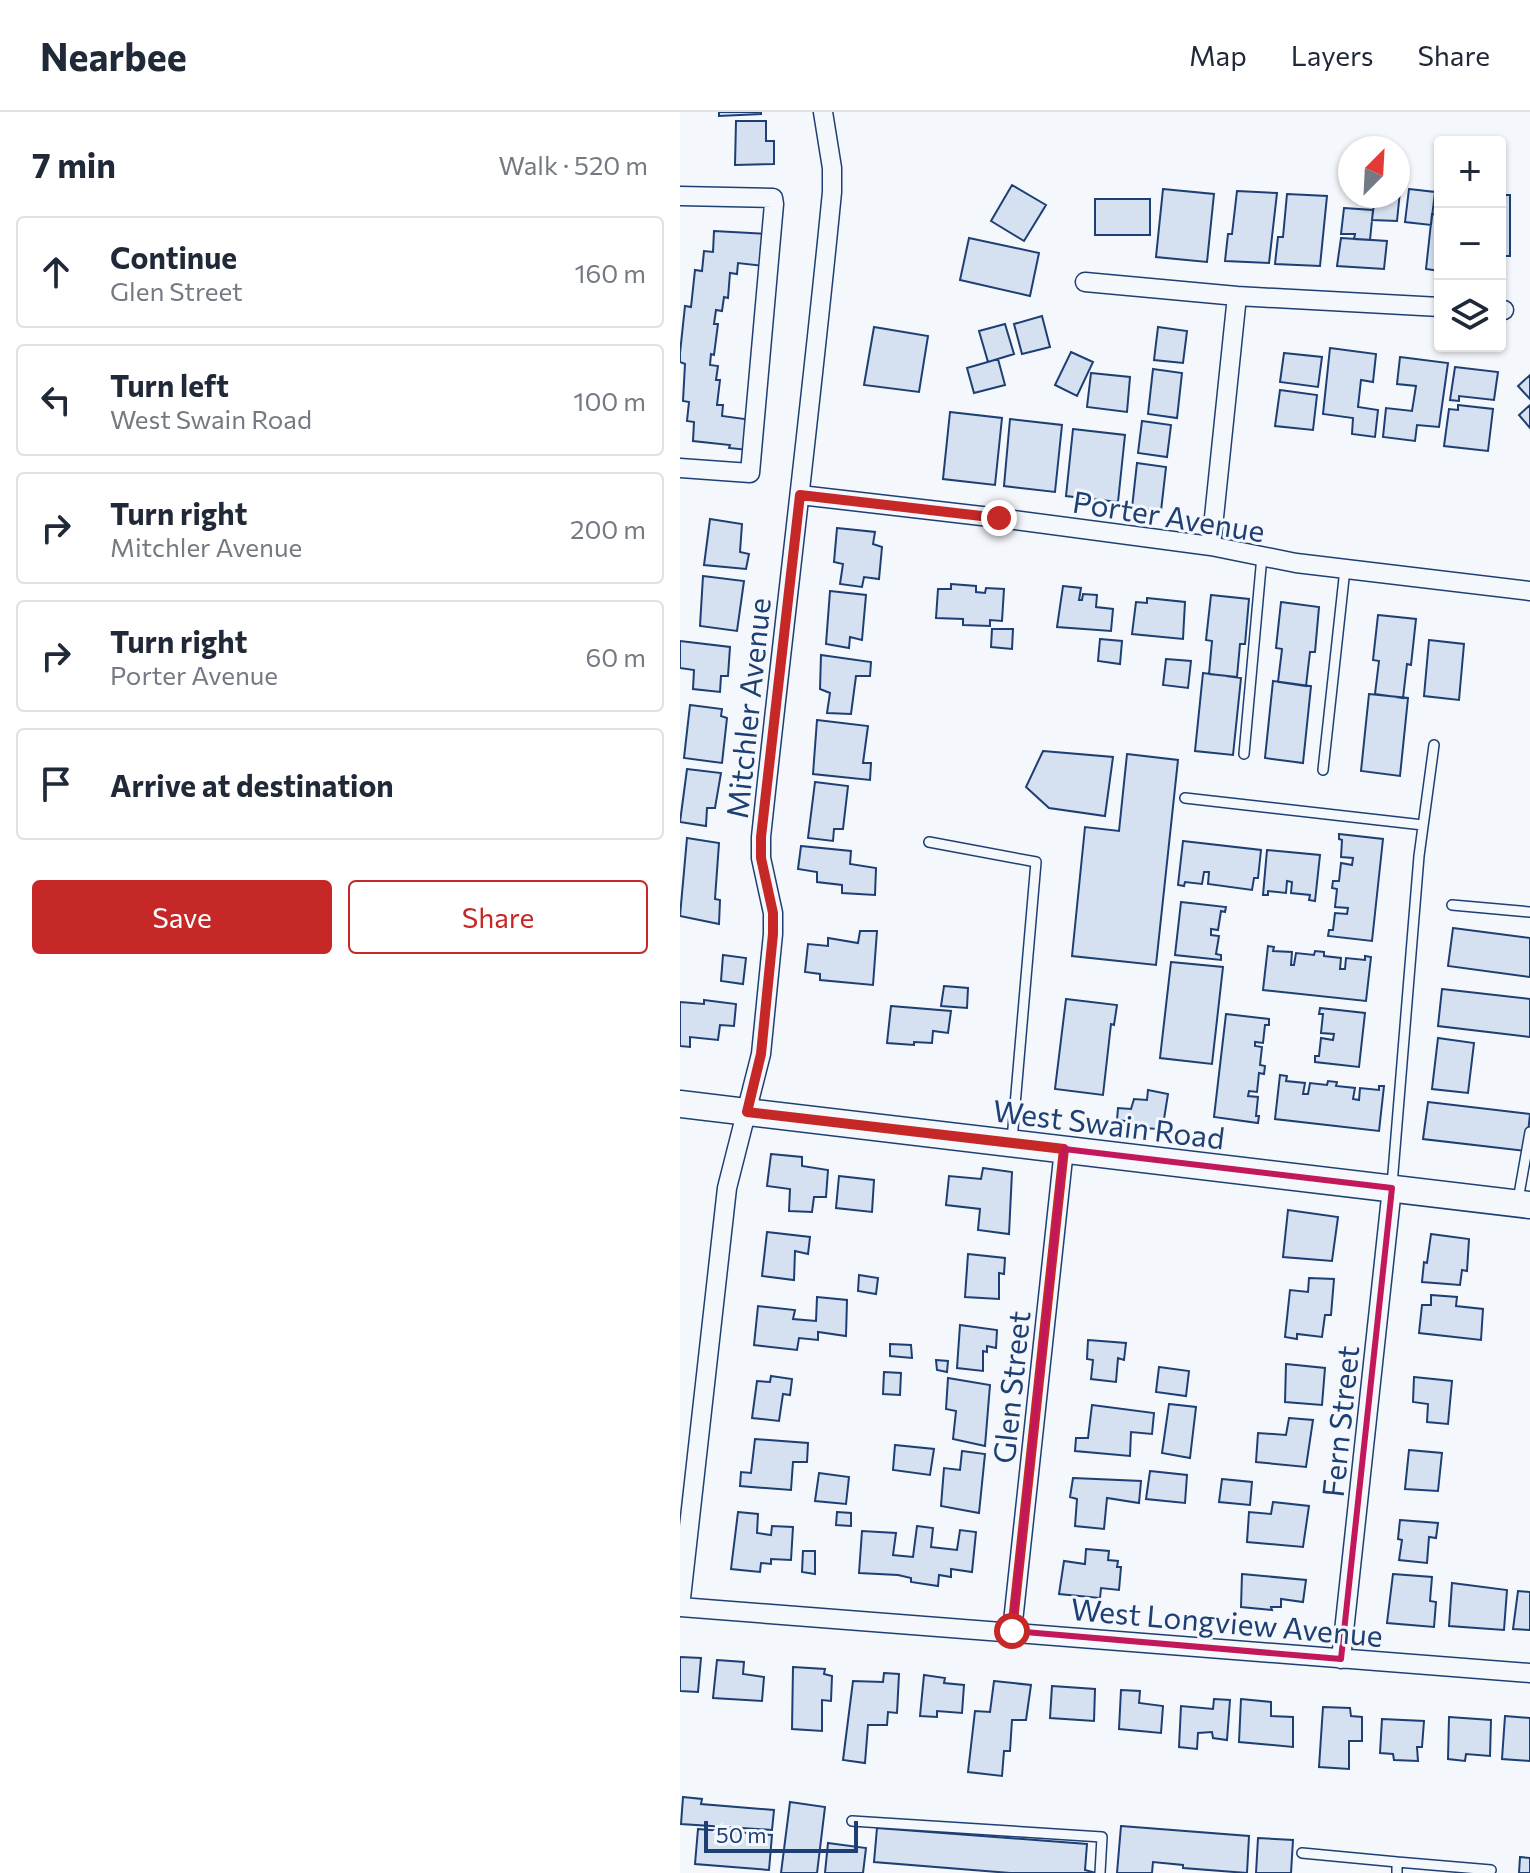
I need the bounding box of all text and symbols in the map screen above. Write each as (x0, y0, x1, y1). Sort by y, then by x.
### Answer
text: Nearbee (40, 32, 187, 79)
text: Map (1189, 38, 1247, 72)
text: Layers (1291, 38, 1373, 72)
text: Share (1417, 38, 1490, 72)
north arrow (1338, 136, 1410, 208)
map controls (1434, 136, 1506, 352)
button: + (1434, 136, 1506, 208)
text: 7 min (32, 143, 116, 185)
text: Walk · 520 m (499, 149, 648, 180)
button: − (1434, 208, 1506, 280)
text: Continue (110, 238, 237, 275)
icon: ahead (34, 250, 78, 294)
text: 160 m (574, 257, 646, 288)
text: Glen Street (110, 275, 243, 306)
button: layers (1434, 280, 1506, 352)
text: Turn left (110, 366, 229, 403)
icon: left (34, 378, 78, 422)
text: 100 m (573, 385, 646, 416)
text: West Swain Road (110, 403, 312, 434)
street label: Porter Avenue (1070, 482, 1268, 548)
text: Turn right (110, 494, 247, 531)
route end (981, 500, 1017, 536)
icon: right (34, 506, 78, 550)
text: 200 m (570, 513, 646, 544)
text: Mitchler Avenue (110, 531, 302, 562)
street label: Mitchler Avenue (717, 596, 777, 820)
text: Turn right (110, 622, 247, 659)
icon: right (34, 634, 78, 678)
text: 60 m (586, 641, 646, 672)
text: Porter Avenue (110, 659, 278, 690)
icon: arrive (34, 762, 78, 806)
text: Arrive at destination (110, 766, 394, 803)
button: Save (32, 880, 332, 954)
button: Share (348, 880, 648, 954)
street label: West Swain Road (991, 1090, 1227, 1156)
street label: Glen Street (984, 1309, 1036, 1465)
street label: Fern Street (1313, 1343, 1365, 1499)
street label: West Longview Avenue (1070, 1589, 1384, 1653)
route start (994, 1613, 1030, 1649)
scale bar (704, 1817, 858, 1853)
text: 50 m (716, 1821, 766, 1848)

